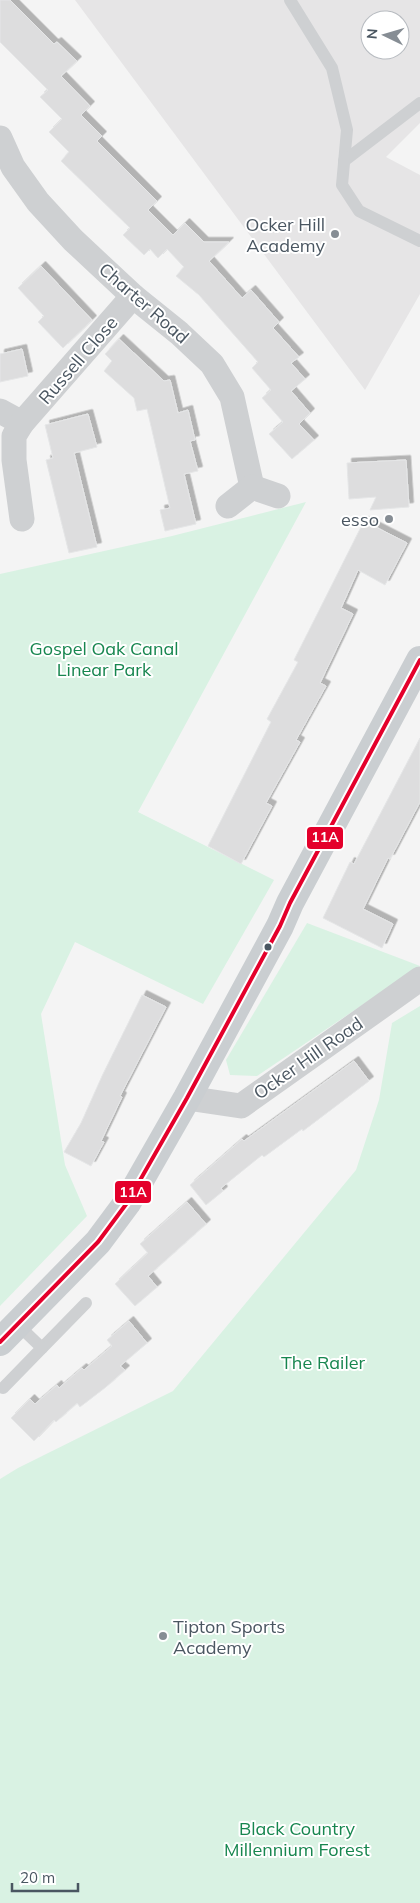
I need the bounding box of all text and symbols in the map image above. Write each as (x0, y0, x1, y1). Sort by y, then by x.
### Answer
north arrow (360, 10, 410, 60)
text: N (363, 28, 381, 40)
place label: Ocker Hill Academy (245, 213, 325, 257)
marker: Ocker Hill Academy (329, 228, 341, 240)
street label: Charter Road (94, 258, 194, 348)
street label: Russell Close (33, 311, 123, 409)
place label: esso (341, 508, 379, 531)
marker: esso (383, 513, 395, 525)
park label: Gospel Oak Canal Linear Park (29, 637, 179, 681)
line badge: 11A (306, 826, 344, 850)
text: 11A (311, 828, 339, 846)
unlabelled marker (263, 942, 273, 952)
street label: Ocker Hill Road (249, 1012, 367, 1104)
line badge: 11A (114, 1180, 152, 1204)
text: 11A (119, 1183, 147, 1201)
park label: The Railer (281, 1351, 365, 1374)
place label: Tipton Sports Academy (173, 1615, 285, 1659)
marker: Tipton Sports Academy (157, 1630, 169, 1642)
park label: Black Country Millennium Forest (224, 1817, 370, 1861)
scale bar (12, 1860, 79, 1892)
text: 20 m (20, 1868, 55, 1887)

